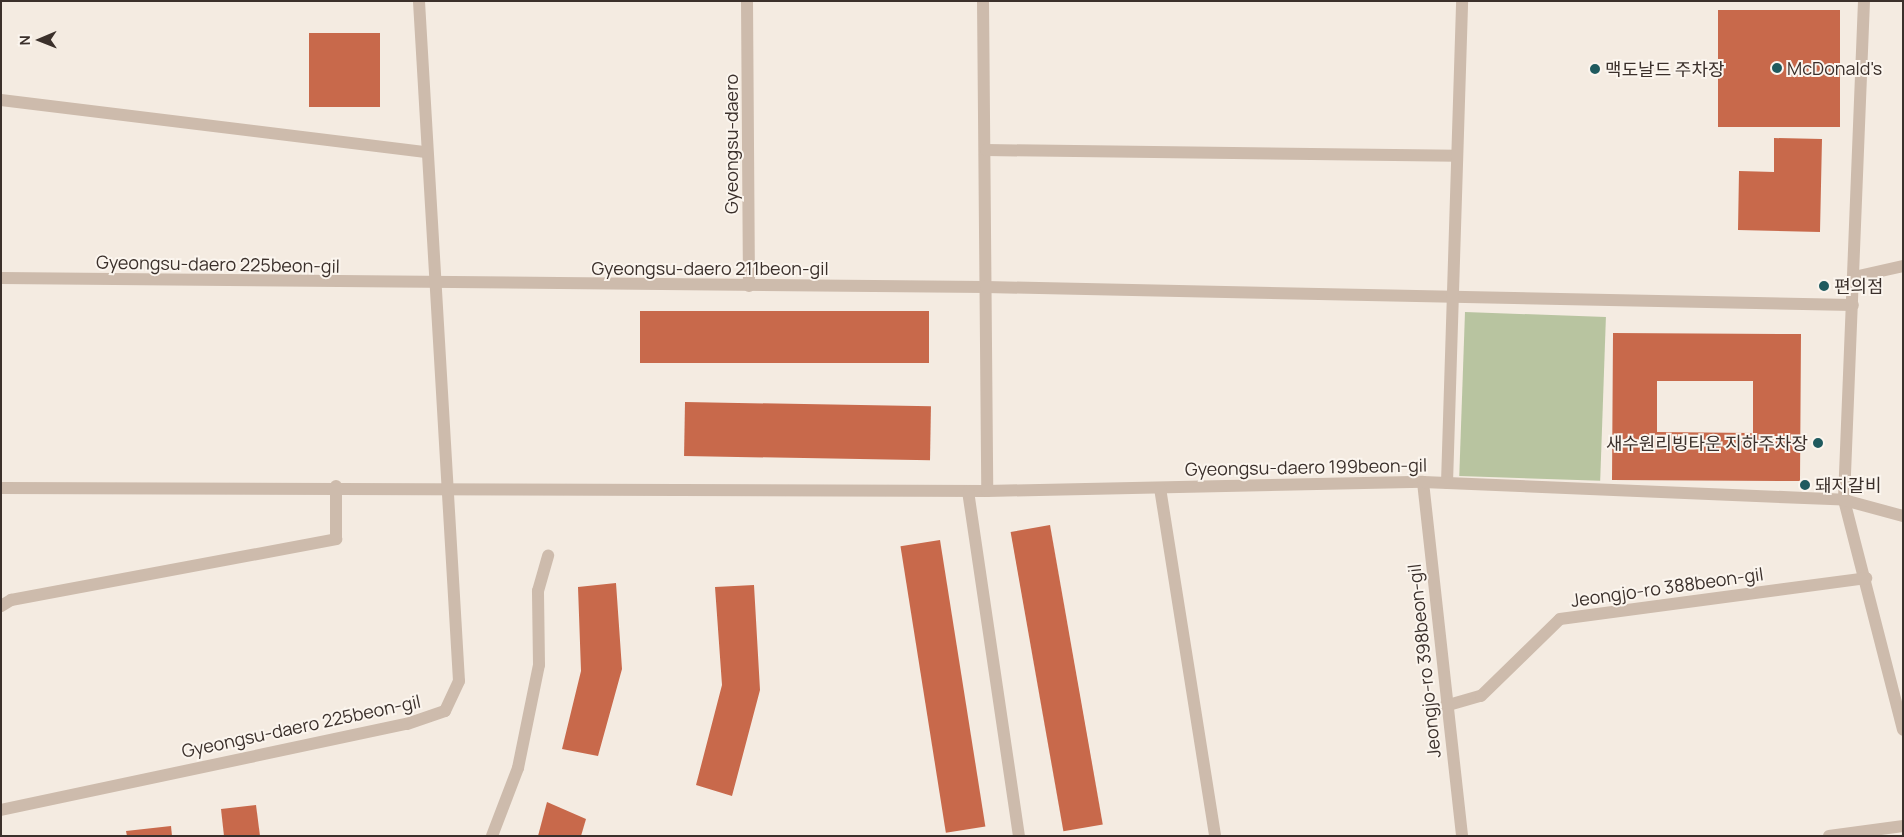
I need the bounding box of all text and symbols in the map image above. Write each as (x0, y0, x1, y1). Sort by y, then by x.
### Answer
north arrow (15, 15, 65, 65)
text: N (15, 35, 34, 45)
place label: McDonald's (1787, 57, 1882, 79)
place label: 맥도날드 주차장 (1605, 58, 1725, 80)
marker: McDonald's (1771, 62, 1783, 74)
marker: 맥도날드 주차장 (1589, 63, 1601, 75)
street label: Gyeongsu-daero (720, 74, 742, 214)
street label: Gyeongsu-daero 225beon-gil (96, 251, 340, 277)
street label: Gyeongsu-daero 211beon-gil (591, 257, 829, 279)
place label: 편의점 (1834, 275, 1884, 297)
marker: 편의점 (1818, 280, 1830, 292)
place label: 새수원리빙타운 지하주차장 (1606, 432, 1808, 454)
marker: 새수원리빙타운 지하주차장 (1812, 437, 1824, 449)
street label: Gyeongsu-daero 199beon-gil (1185, 454, 1427, 480)
place label: 돼지갈비 (1815, 474, 1881, 496)
marker: 돼지갈비 (1799, 479, 1811, 491)
street label: Jeongjo-ro 398beon-gil (1403, 563, 1445, 759)
street label: Jeongjo-ro 388beon-gil (1569, 563, 1765, 611)
street label: Gyeongsu-daero 225beon-gil (180, 690, 422, 762)

